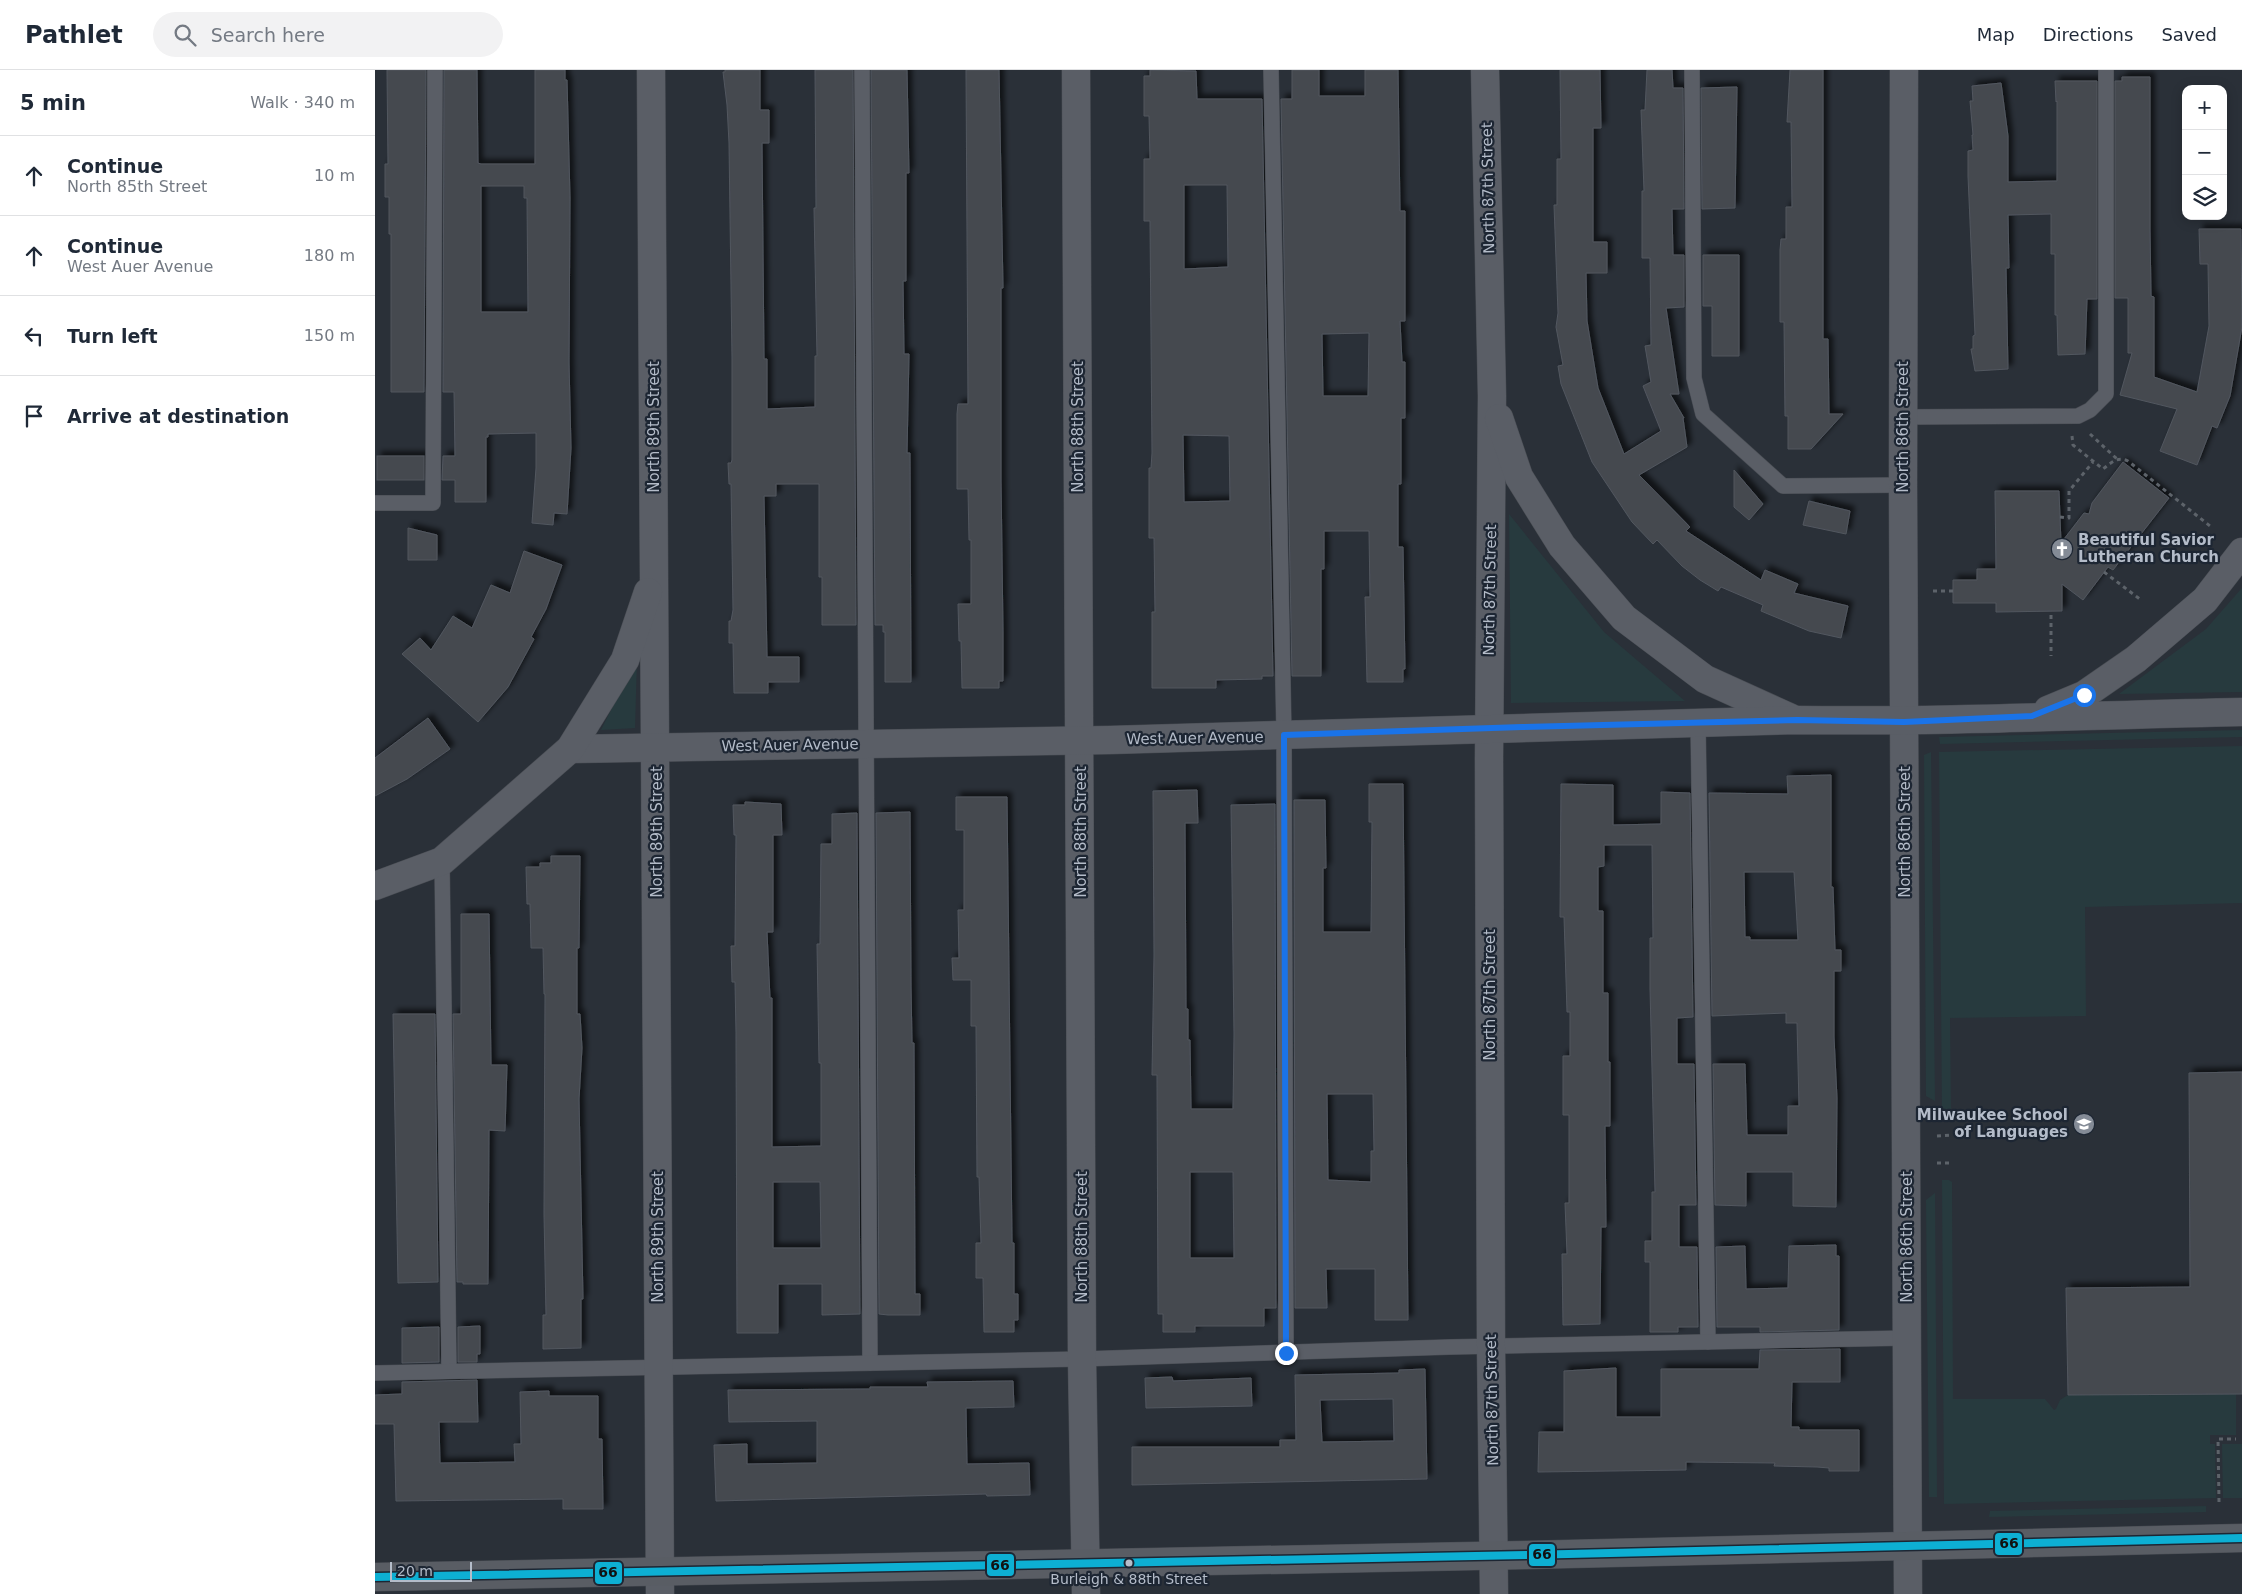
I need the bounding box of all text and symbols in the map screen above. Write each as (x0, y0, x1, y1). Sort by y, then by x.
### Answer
search box (153, 12, 503, 57)
text: Pathlet (25, 21, 123, 49)
icon: search (171, 21, 199, 49)
text: Search here (211, 24, 325, 46)
text: Map (1977, 24, 2015, 45)
text: Directions (2043, 24, 2133, 45)
text: Saved (2161, 24, 2217, 45)
map controls (2182, 85, 2227, 220)
button: + (2182, 85, 2227, 130)
text: 5 min (20, 91, 86, 115)
text: Walk · 340 m (250, 93, 355, 112)
street label: North 87th Street (1478, 122, 1498, 254)
button: − (2182, 130, 2227, 175)
text: Continue (67, 155, 163, 177)
icon: ahead (20, 162, 48, 190)
text: 10 m (314, 166, 355, 185)
button: layers (2182, 175, 2227, 220)
text: North 85th Street (67, 177, 207, 196)
text: Continue (67, 235, 163, 257)
icon: ahead (20, 242, 48, 270)
text: 180 m (304, 246, 355, 265)
text: West Auer Avenue (67, 257, 213, 276)
icon: left (20, 322, 48, 350)
text: Turn left (67, 325, 158, 347)
text: 150 m (304, 326, 355, 345)
street label: North 89th Street (645, 361, 663, 493)
street label: North 88th Street (1069, 361, 1087, 493)
street label: North 86th Street (1894, 361, 1912, 493)
icon: arrive (20, 402, 48, 430)
text: Arrive at destination (67, 405, 289, 427)
street label: North 87th Street (1480, 524, 1500, 656)
place label: Beautiful Savior Lutheran Church (2078, 531, 2219, 566)
church icon: Beautiful Savior Lutheran Church (2050, 537, 2074, 561)
route start (2073, 684, 2096, 707)
street label: West Auer Avenue (1126, 728, 1264, 748)
street label: West Auer Avenue (721, 735, 859, 755)
street label: North 89th Street (648, 766, 666, 898)
street label: North 88th Street (1072, 766, 1090, 898)
street label: North 86th Street (1896, 766, 1914, 898)
street label: North 87th Street (1481, 929, 1499, 1061)
place label: Milwaukee School of Languages (1917, 1106, 2068, 1141)
school or university icon: Milwaukee School of Languages (2072, 1112, 2096, 1136)
street label: North 89th Street (649, 1171, 667, 1303)
street label: North 88th Street (1073, 1171, 1091, 1303)
street label: North 86th Street (1898, 1171, 1916, 1303)
street label: North 87th Street (1482, 1334, 1502, 1466)
route end (1275, 1342, 1298, 1365)
line badge: 66 (1994, 1532, 2023, 1556)
text: 66 (1999, 1535, 2019, 1551)
line badge: 66 (1528, 1543, 1556, 1567)
text: 66 (1532, 1546, 1552, 1562)
line badge: 66 (986, 1553, 1015, 1577)
text: 66 (990, 1557, 1010, 1573)
marker: Burleigh & 88th Street (1124, 1558, 1134, 1568)
scale bar (390, 1559, 473, 1582)
line badge: 66 (594, 1561, 623, 1585)
text: 20 m (397, 1563, 433, 1579)
text: 66 (598, 1564, 618, 1580)
place label: Burleigh & 88th Street (1050, 1571, 1208, 1587)

